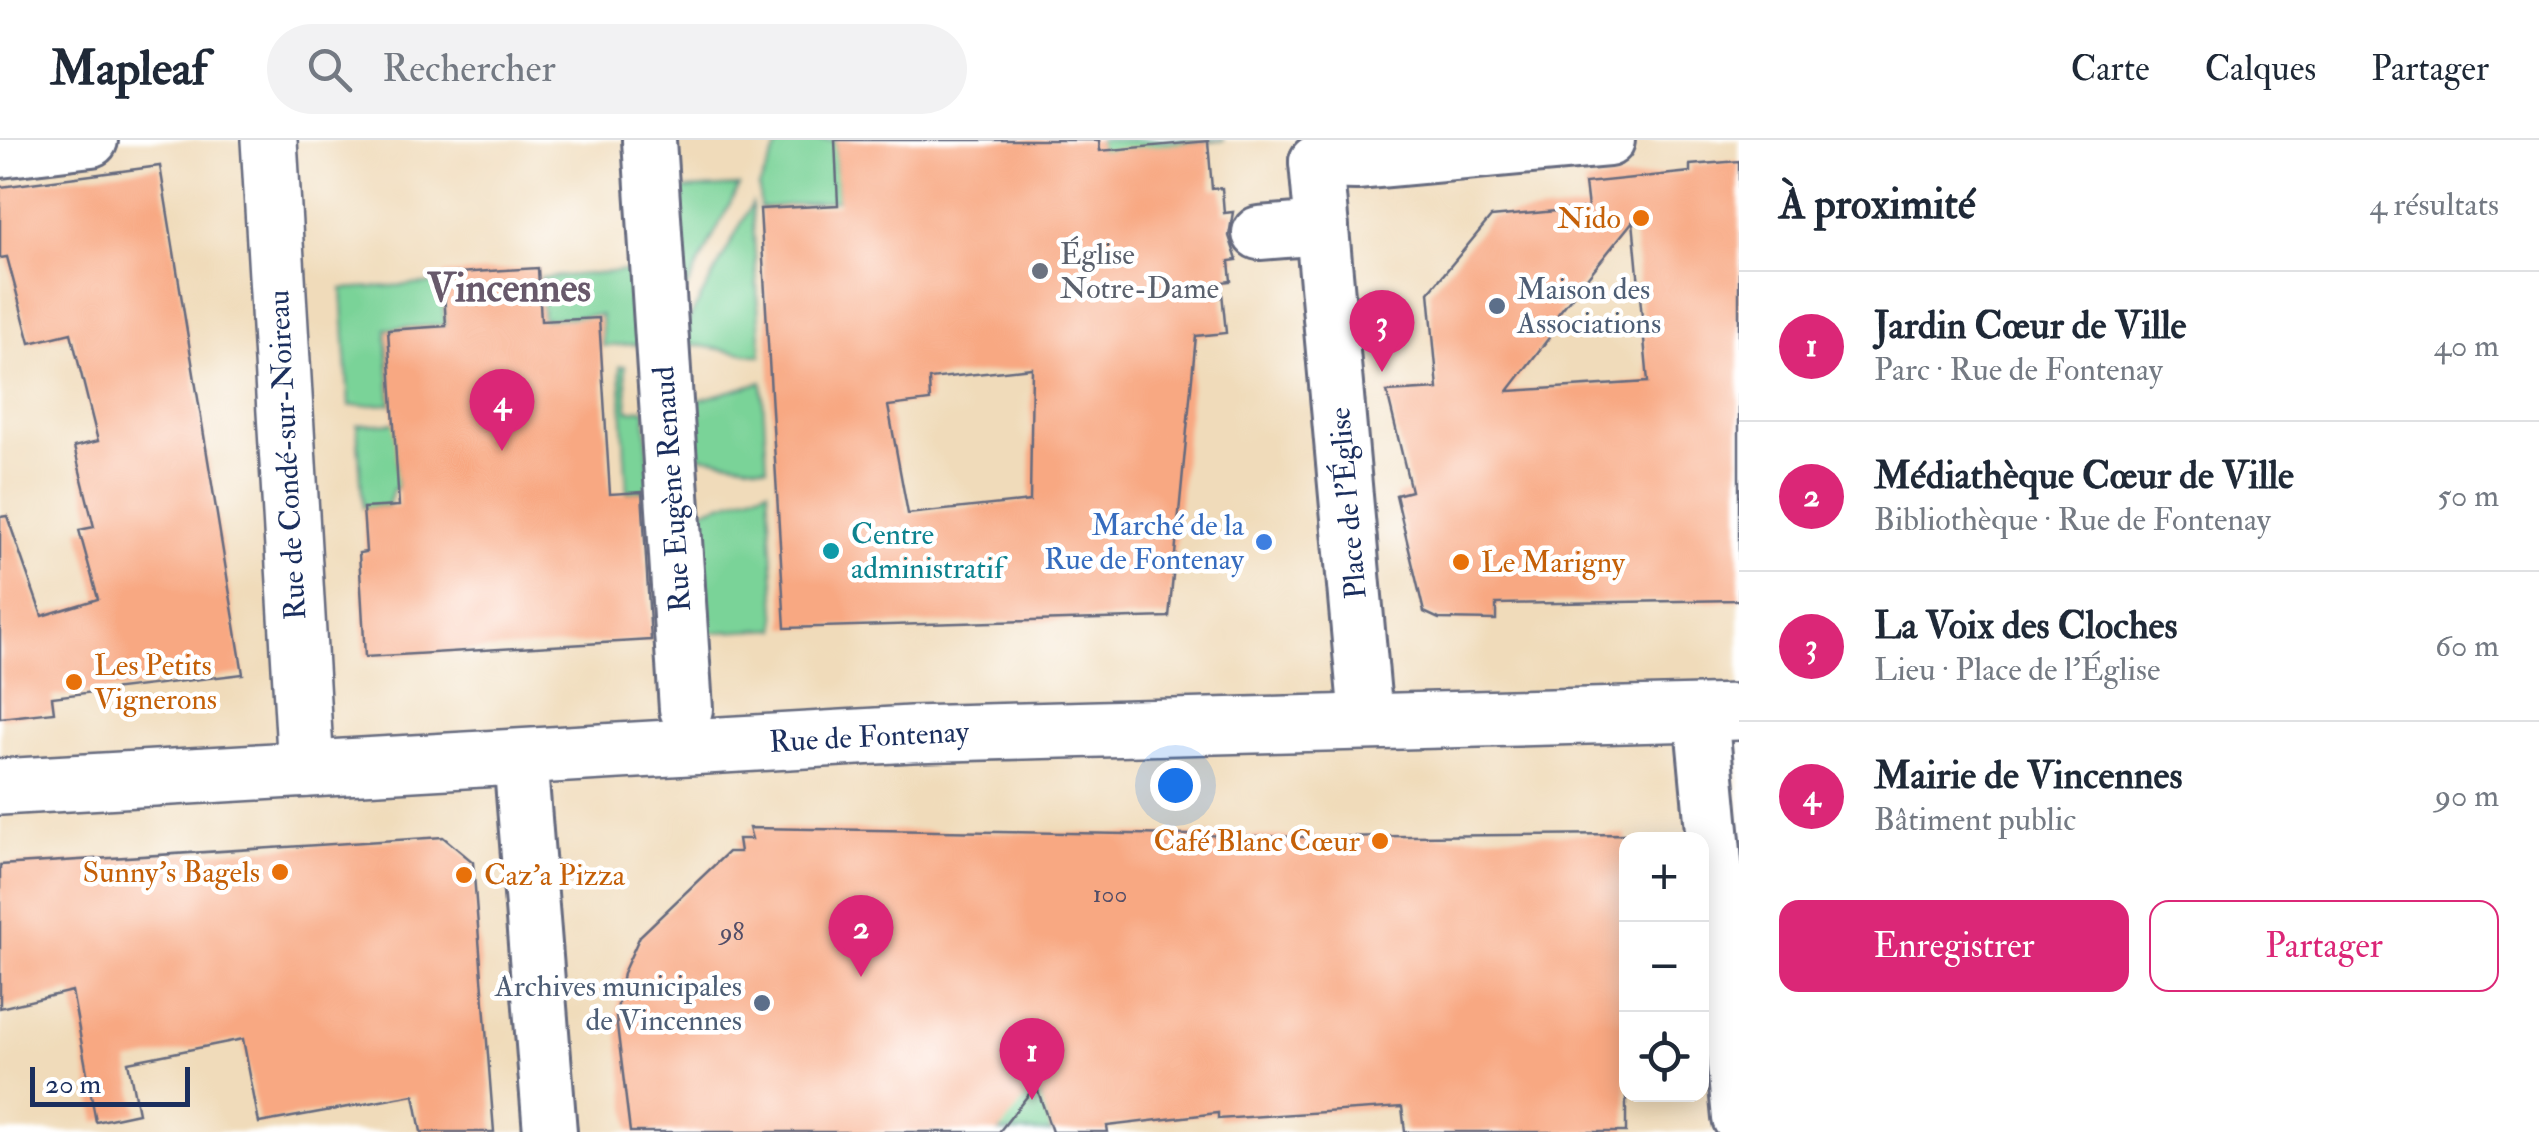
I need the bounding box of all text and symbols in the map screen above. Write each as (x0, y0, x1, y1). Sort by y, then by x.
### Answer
search box (267, 24, 967, 114)
text: Mapleaf (50, 39, 207, 99)
icon: search (302, 42, 357, 97)
text: Rechercher (382, 45, 556, 93)
text: Carte (2071, 47, 2150, 91)
text: Calques (2205, 47, 2316, 91)
text: Partager (2371, 47, 2489, 91)
text: À proximité (1779, 179, 1975, 231)
text: 4 résultats (2369, 185, 2499, 225)
place label: Nido (1557, 200, 1621, 237)
marker: Nido (1630, 207, 1652, 229)
place label: Église Notre-Dame (1060, 235, 1219, 307)
marker: Église Notre-Dame (1029, 260, 1051, 282)
district label: Vincennes (426, 263, 591, 314)
place label: Maison des Associations (1516, 271, 1661, 342)
street label: Rue de Condé-sur-Noireau (260, 289, 314, 621)
pin: 3 (1350, 290, 1414, 372)
marker: Maison des Associations (1486, 295, 1508, 317)
text: Jardin Cœur de Ville (1874, 302, 2186, 350)
text: 1 (1806, 326, 1817, 366)
text: 40 m (2434, 326, 2499, 366)
text: Parc · Rue de Fontenay (1874, 350, 2163, 390)
street label: Rue Eugène Renaud (645, 365, 699, 613)
pin: 4 (470, 368, 534, 451)
street label: Place de l'Église (1320, 406, 1375, 600)
text: Médiathèque Cœur de Ville (1874, 452, 2294, 500)
text: 2 (1803, 476, 1820, 516)
text: 50 m (2437, 476, 2499, 516)
text: Bibliothèque · Rue de Fontenay (1874, 500, 2271, 540)
place label: Marché de la Rue de Fontenay (1044, 507, 1245, 578)
place label: Centre administratif (851, 516, 1008, 587)
marker: Marché de la Rue de Fontenay (1253, 531, 1275, 553)
marker: Centre administratif (820, 540, 842, 562)
place label: Le Marigny (1481, 544, 1626, 581)
marker: Le Marigny (1450, 551, 1472, 573)
text: La Voix des Cloches (1874, 602, 2177, 650)
text: 3 (1805, 626, 1818, 666)
text: 60 m (2435, 626, 2499, 666)
place label: Les Petits Vignerons (94, 647, 217, 718)
text: Lieu · Place de l'Église (1874, 650, 2160, 690)
marker: Les Petits Vignerons (63, 671, 85, 693)
street label: Rue de Fontenay (768, 713, 971, 761)
text: Mairie de Vincennes (1874, 752, 2182, 800)
your location (1150, 760, 1201, 811)
text: 4 (1803, 776, 1820, 816)
text: 90 m (2435, 776, 2499, 816)
text: Bâtiment public (1874, 800, 2076, 840)
place label: Café Blanc Cœur (1154, 823, 1360, 860)
marker: Café Blanc Cœur (1369, 830, 1391, 852)
map controls (1619, 832, 1709, 1102)
button: + (1619, 832, 1709, 922)
place label: Sunny's Bagels (82, 854, 260, 891)
place label: Caz'a Pizza (484, 857, 626, 894)
marker: Sunny's Bagels (269, 861, 291, 883)
marker: Caz'a Pizza (453, 864, 475, 886)
house number: 100 (1093, 879, 1127, 910)
pin: 2 (828, 894, 894, 977)
button: Enregistrer (1779, 900, 2129, 992)
button: Partager (2149, 900, 2499, 992)
house number: 98 (718, 917, 745, 948)
button: − (1619, 922, 1709, 1012)
place label: Archives municipales de Vincennes (494, 968, 742, 1039)
marker: Archives municipales de Vincennes (751, 992, 773, 1014)
button: locate (1619, 1012, 1709, 1102)
pin: 1 (1000, 1018, 1064, 1100)
scale bar (30, 1062, 190, 1106)
text: 20 m (45, 1067, 101, 1102)

